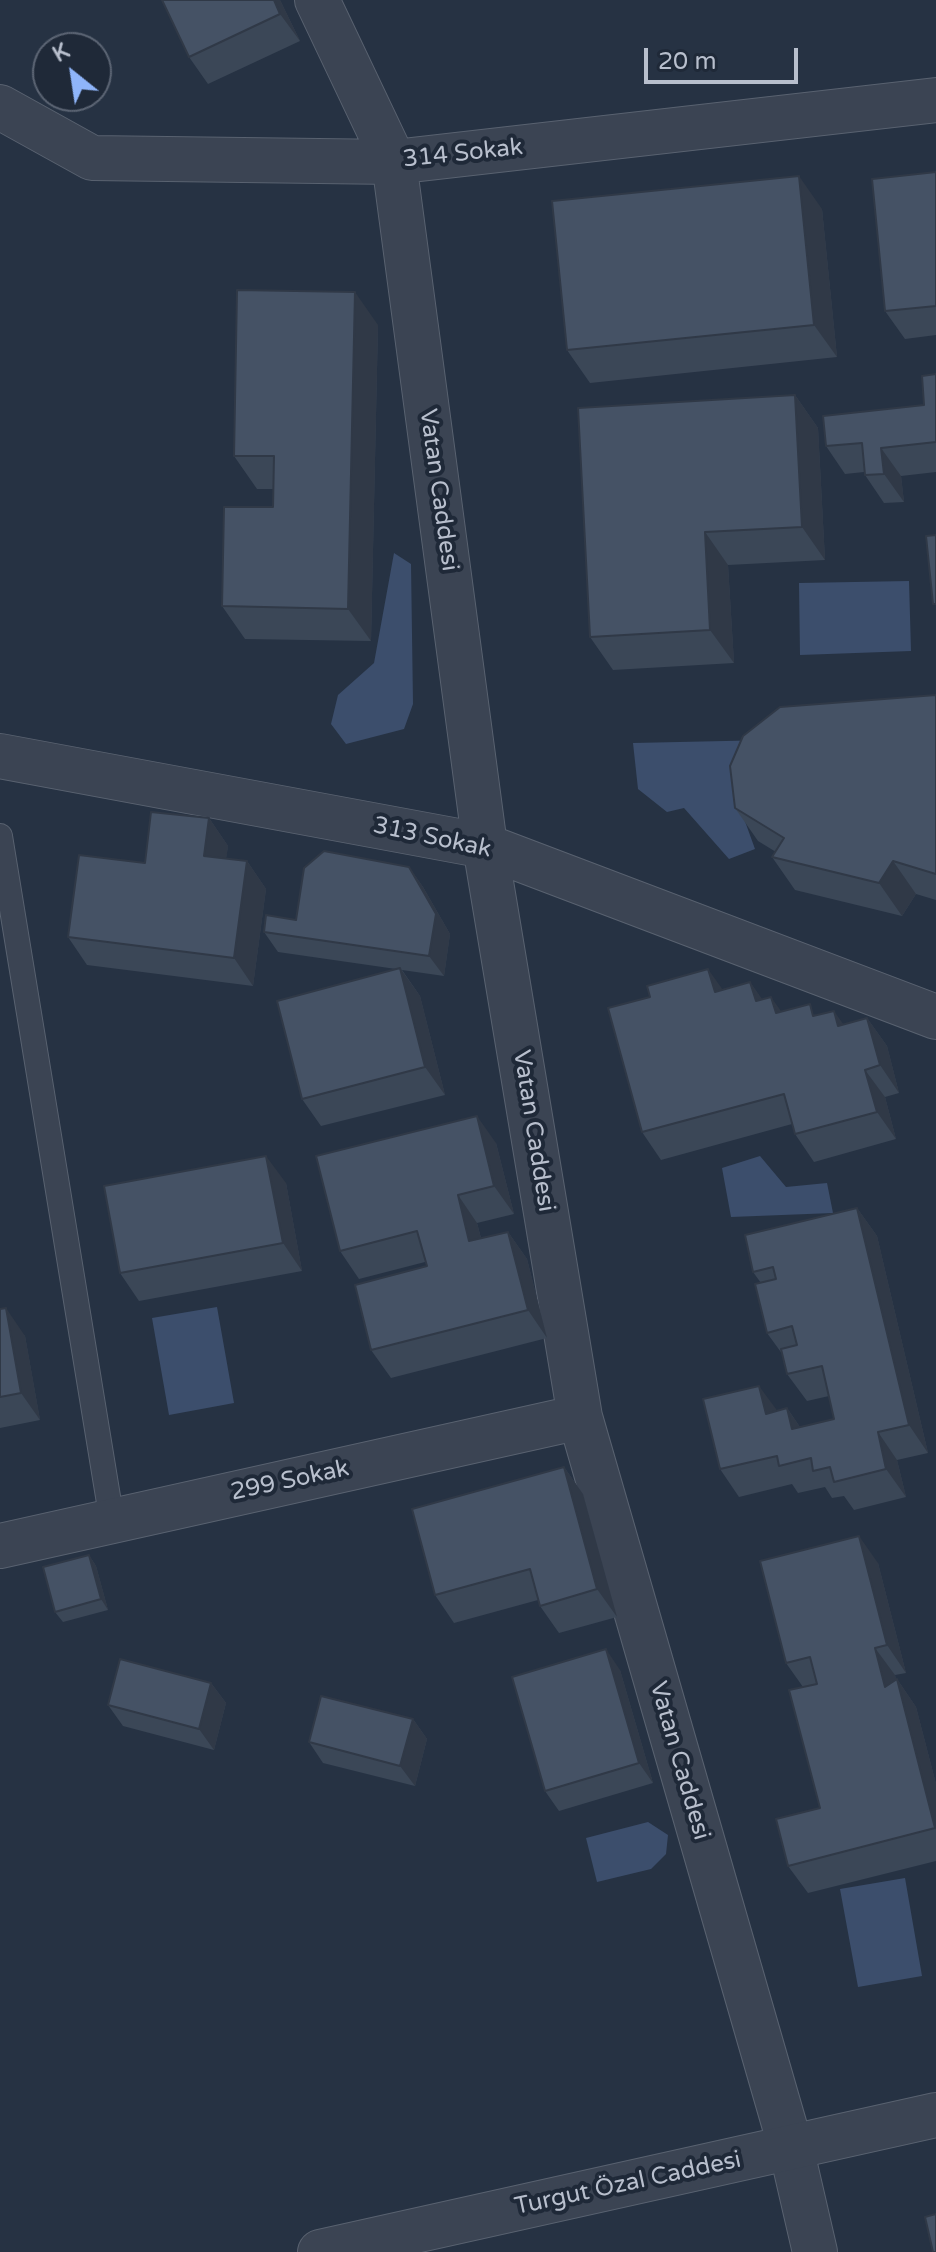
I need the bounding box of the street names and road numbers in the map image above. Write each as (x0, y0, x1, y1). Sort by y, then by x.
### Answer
street label: 314 Sokak (402, 133, 524, 175)
street label: Vatan Caddesi (412, 407, 464, 573)
street label: 313 Sokak (370, 811, 494, 865)
street label: Vatan Caddesi (506, 1048, 560, 1214)
street label: 299 Sokak (228, 1454, 352, 1508)
street label: Vatan Caddesi (643, 1678, 715, 1844)
street label: Turgut Özal Caddesi (512, 2146, 744, 2222)

